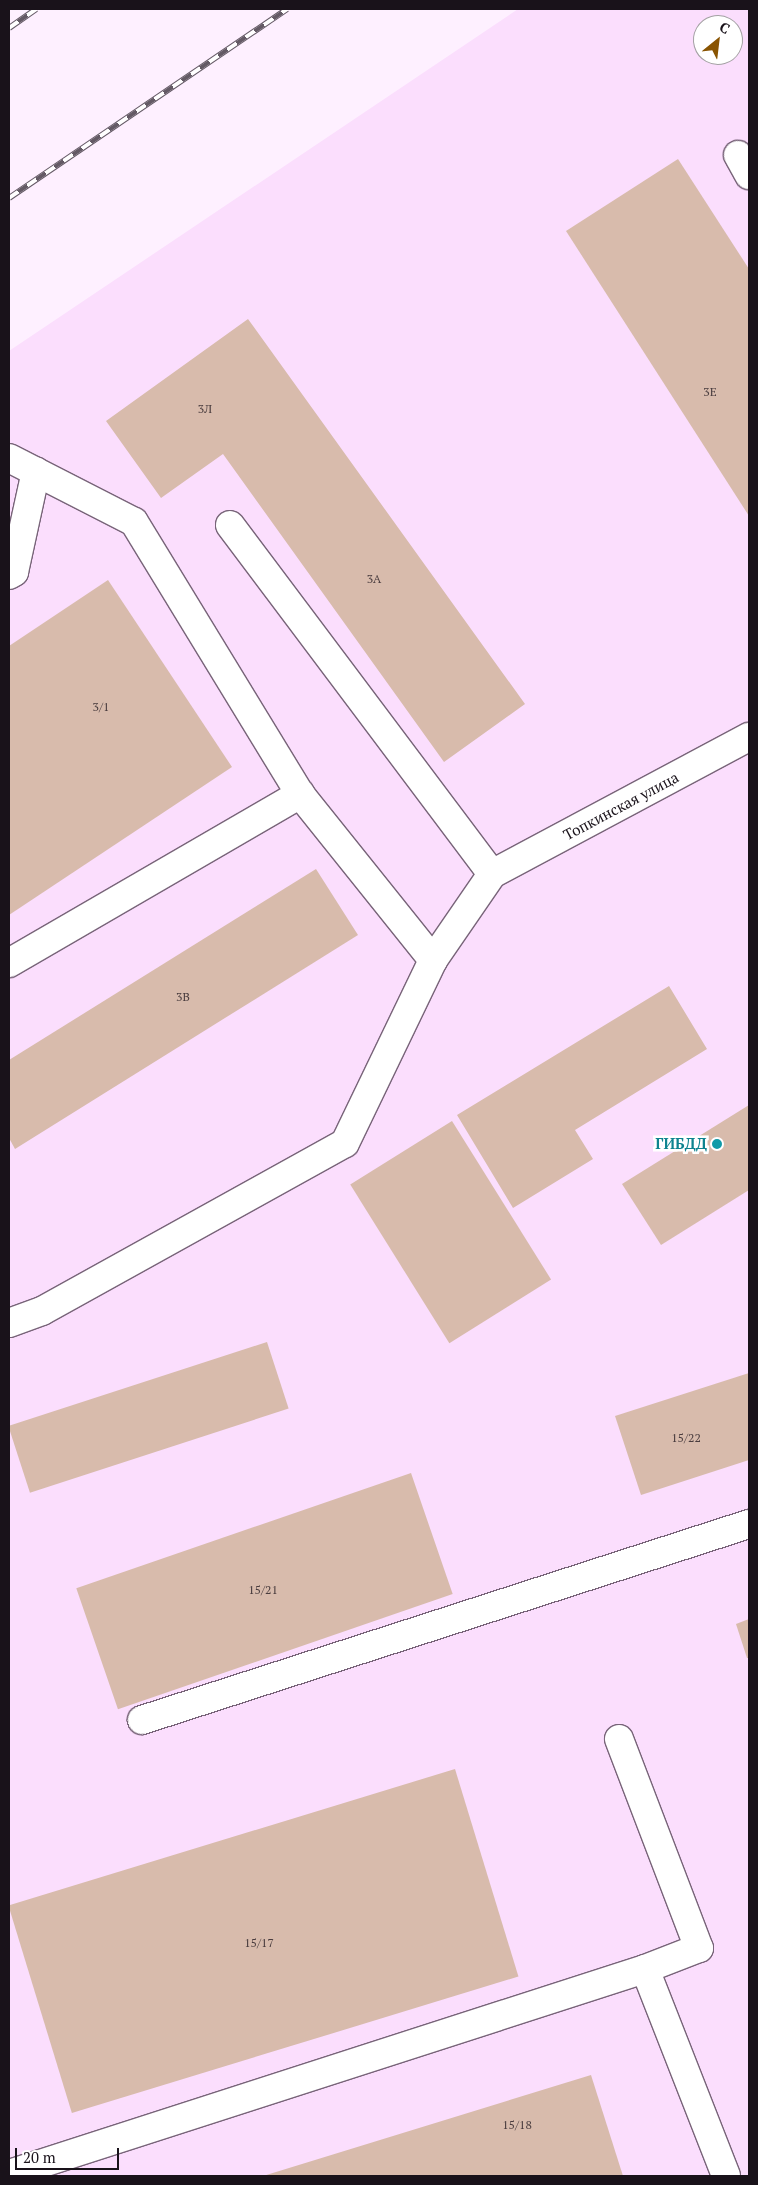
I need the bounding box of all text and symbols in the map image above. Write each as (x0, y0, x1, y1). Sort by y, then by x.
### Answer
north arrow (693, 15, 743, 65)
text: С (716, 17, 734, 38)
house number: 3Е (703, 385, 717, 399)
house number: 3Л (198, 402, 212, 416)
house number: 3А (367, 572, 381, 586)
house number: 3/1 (93, 700, 109, 714)
street label: Топкинская улица (560, 768, 682, 844)
house number: 3В (176, 990, 190, 1004)
place label: ГИБДД (655, 1135, 707, 1153)
marker: ГИБДД (711, 1138, 723, 1150)
house number: 15/22 (671, 1431, 701, 1445)
house number: 15/21 (248, 1583, 278, 1597)
house number: 15/17 (244, 1936, 274, 1950)
house number: 15/18 (502, 2118, 532, 2132)
scale bar (18, 2138, 121, 2170)
text: 20 m (23, 2147, 56, 2167)

